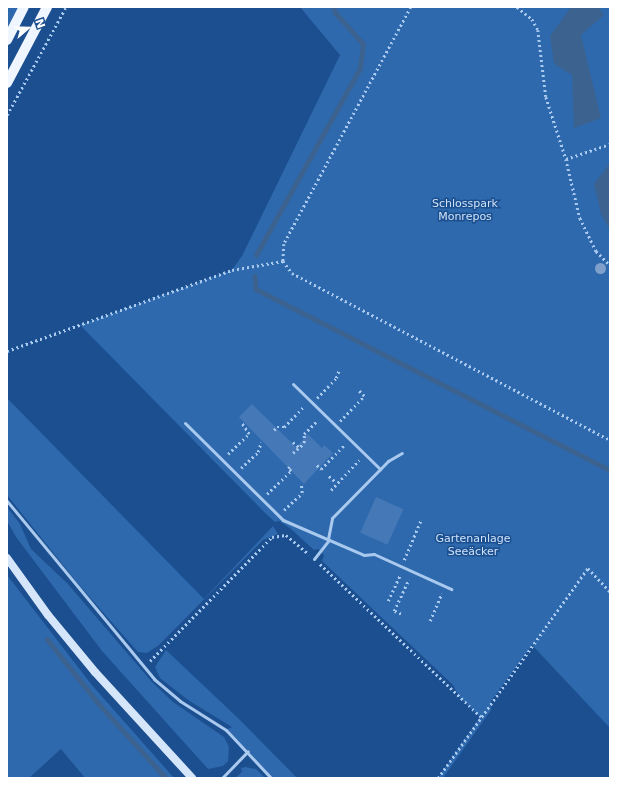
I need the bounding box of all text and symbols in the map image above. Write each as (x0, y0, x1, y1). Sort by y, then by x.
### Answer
north arrow (8, 8, 48, 48)
text: N (32, 17, 47, 30)
park label: Schlosspark Monrepos (432, 198, 498, 224)
park label: Gartenanlage Seeäcker (435, 533, 511, 559)

